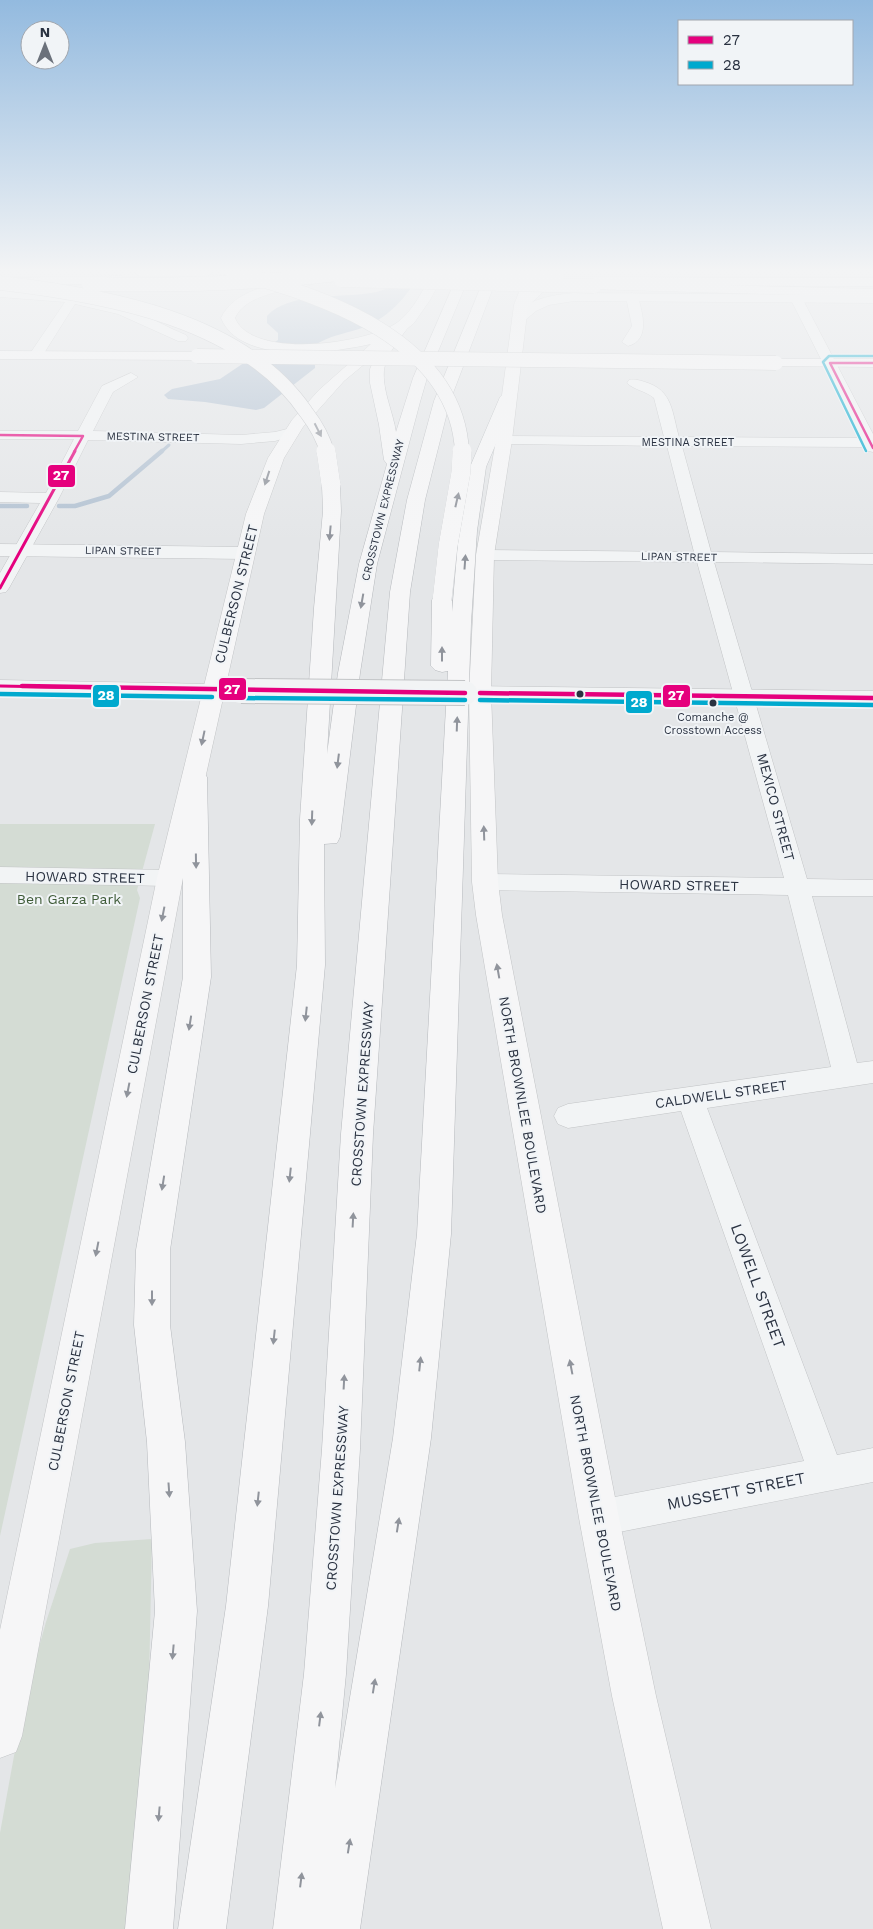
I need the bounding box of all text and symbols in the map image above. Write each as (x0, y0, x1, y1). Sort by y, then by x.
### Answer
north arrow (20, 20, 70, 70)
legend (678, 20, 853, 85)
text: N (40, 24, 50, 40)
text: 27 (723, 31, 740, 49)
text: 28 (723, 56, 741, 74)
one-way arrow (314, 422, 322, 437)
street label: MESTINA STREET (106, 430, 200, 444)
street label: MESTINA STREET (641, 436, 735, 449)
street label: CROSSTOWN EXPRESSWAY (359, 437, 407, 582)
line badge: 27 (47, 464, 76, 488)
text: 27 (53, 467, 70, 483)
one-way arrow (262, 471, 270, 486)
one-way arrow (453, 492, 461, 507)
street label: CULBERSON STREET (211, 522, 261, 665)
one-way arrow (326, 526, 334, 542)
street label: LIPAN STREET (85, 544, 162, 558)
street label: LIPAN STREET (641, 550, 718, 564)
one-way arrow (462, 554, 470, 570)
one-way arrow (357, 593, 365, 609)
one-way arrow (438, 645, 446, 661)
line badge: 27 (218, 677, 247, 701)
text: 27 (224, 681, 241, 697)
line badge: 28 (92, 684, 120, 708)
line badge: 27 (662, 684, 691, 708)
text: 28 (97, 687, 115, 703)
text: 27 (668, 687, 685, 703)
unlabelled marker (575, 689, 585, 699)
line badge: 28 (625, 690, 653, 714)
text: 28 (630, 694, 648, 710)
marker: Comanche @ Crosstown Access (708, 698, 718, 708)
place label: Comanche @ Crosstown Access (664, 711, 762, 737)
one-way arrow (454, 716, 462, 732)
one-way arrow (199, 730, 207, 746)
street label: MEXICO STREET (754, 751, 798, 863)
one-way arrow (333, 754, 341, 770)
one-way arrow (308, 810, 316, 826)
one-way arrow (480, 825, 488, 841)
one-way arrow (192, 853, 200, 869)
street label: HOWARD STREET (25, 868, 145, 886)
street label: HOWARD STREET (619, 876, 739, 894)
park label: Ben Garza Park (17, 891, 121, 907)
one-way arrow (159, 906, 167, 921)
street label: CULBERSON STREET (124, 932, 167, 1075)
one-way arrow (494, 962, 502, 978)
street label: NORTH BROWNLEE BOULEVARD (496, 995, 550, 1215)
street label: CROSSTOWN EXPRESSWAY (348, 1001, 376, 1187)
one-way arrow (302, 1006, 310, 1022)
one-way arrow (185, 1015, 193, 1031)
street label: CALDWELL STREET (654, 1077, 789, 1111)
one-way arrow (124, 1083, 132, 1098)
one-way arrow (286, 1168, 294, 1184)
one-way arrow (159, 1176, 167, 1192)
one-way arrow (349, 1212, 357, 1228)
street label: LOWELL STREET (727, 1221, 789, 1351)
one-way arrow (92, 1242, 100, 1258)
one-way arrow (148, 1291, 156, 1307)
street label: CULBERSON STREET (45, 1329, 88, 1472)
one-way arrow (270, 1329, 278, 1345)
one-way arrow (416, 1356, 424, 1372)
one-way arrow (566, 1359, 574, 1375)
one-way arrow (341, 1374, 349, 1390)
street label: NORTH BROWNLEE BOULEVARD (567, 1393, 625, 1613)
street label: CROSSTOWN EXPRESSWAY (323, 1405, 351, 1591)
street label: MUSSETT STREET (665, 1468, 807, 1514)
one-way arrow (165, 1482, 173, 1498)
one-way arrow (254, 1491, 262, 1507)
one-way arrow (395, 1517, 403, 1533)
one-way arrow (169, 1645, 177, 1661)
one-way arrow (370, 1677, 378, 1693)
one-way arrow (316, 1711, 324, 1727)
one-way arrow (155, 1807, 163, 1823)
one-way arrow (345, 1838, 353, 1854)
one-way arrow (297, 1872, 305, 1888)

